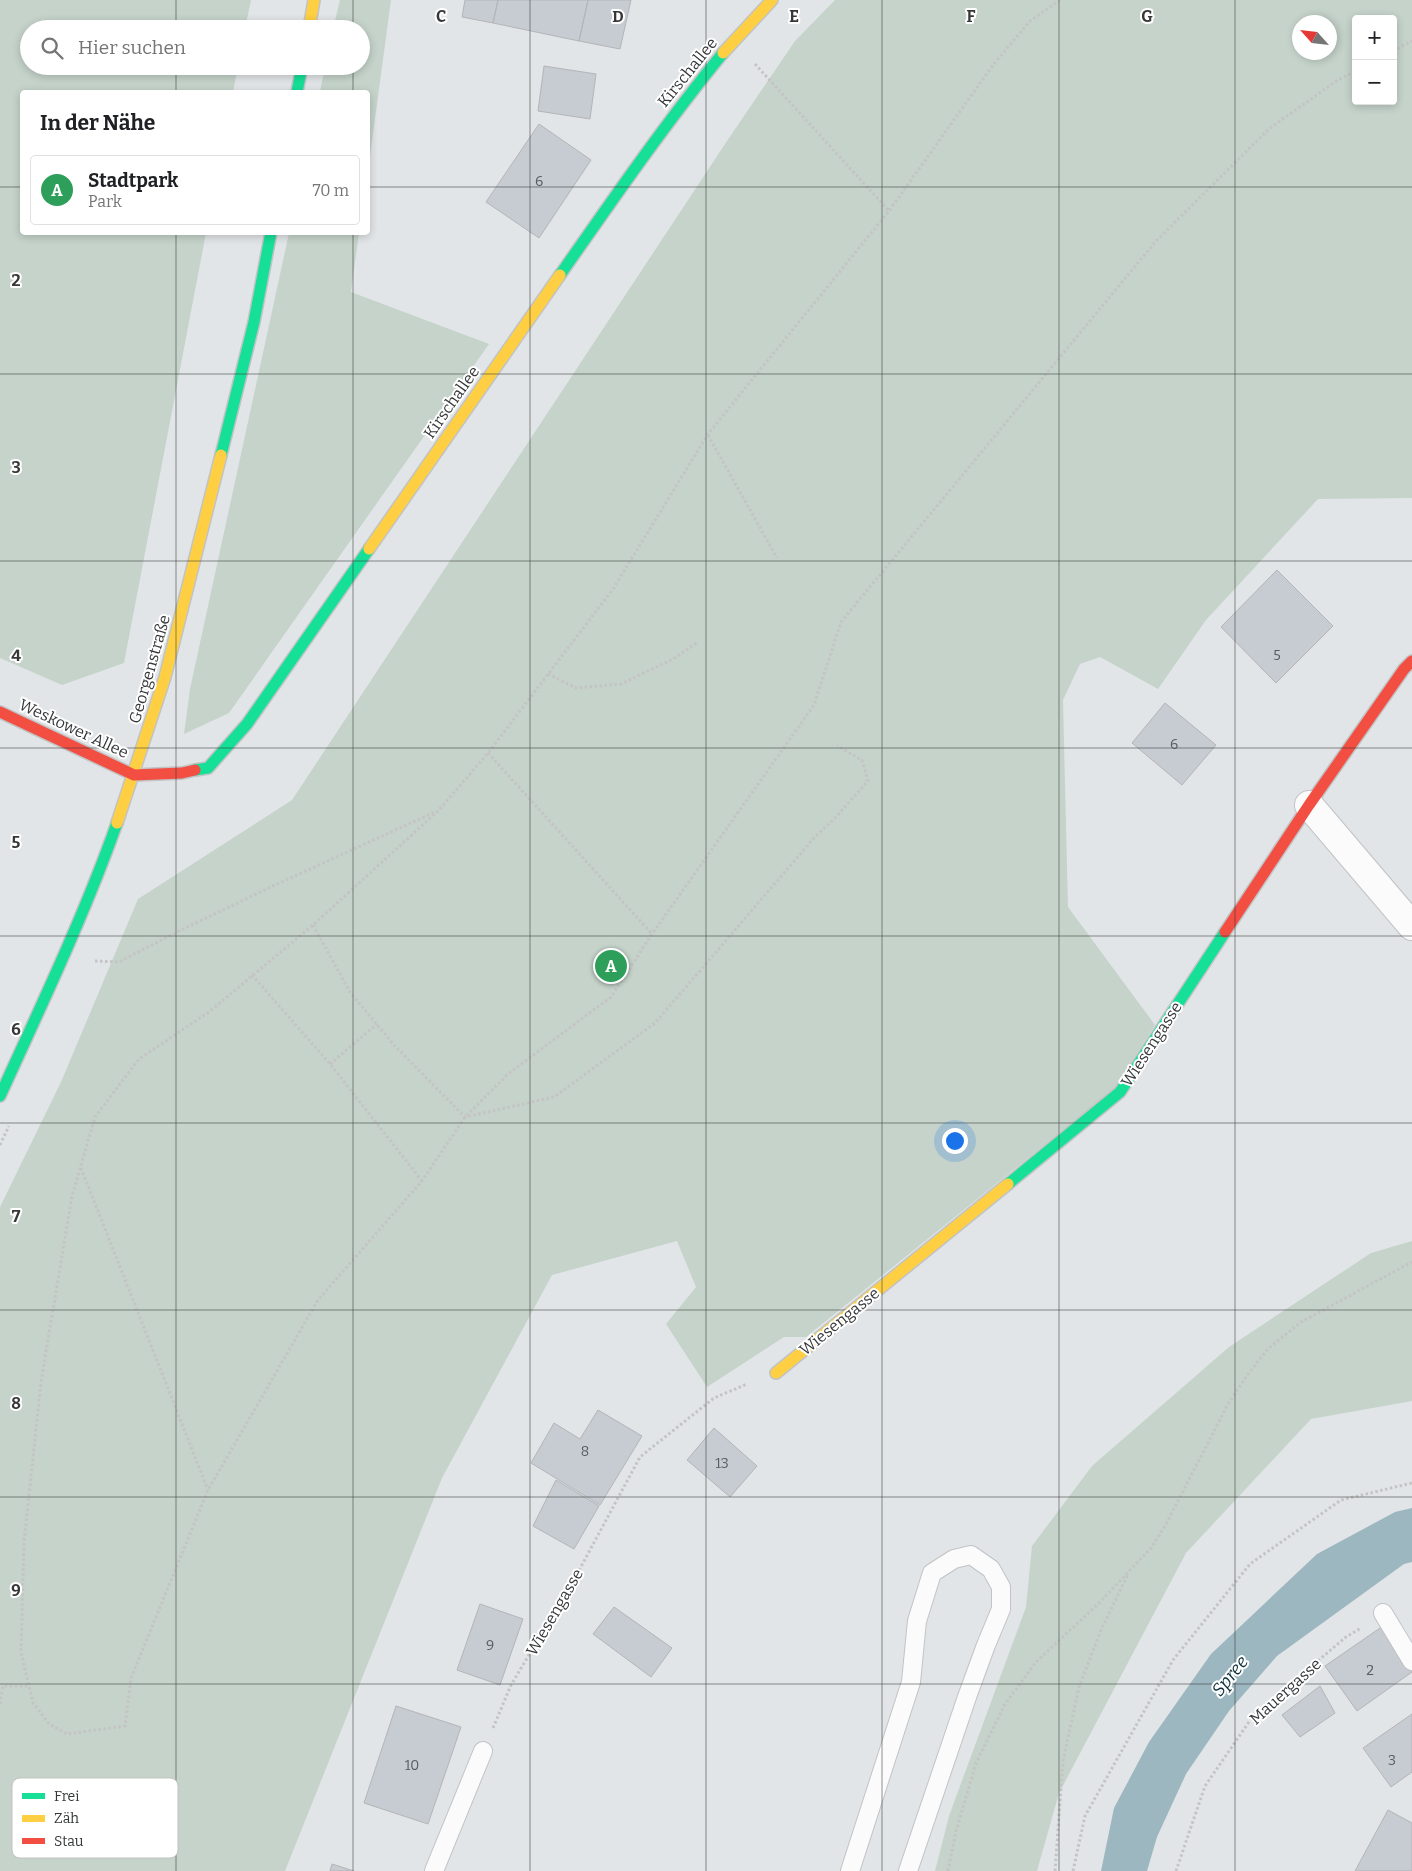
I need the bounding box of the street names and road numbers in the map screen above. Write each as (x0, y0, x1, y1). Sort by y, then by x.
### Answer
street label: Kirschallee (654, 34, 721, 111)
street label: Kirschallee (420, 363, 483, 442)
street label: Georgenstraße (125, 613, 174, 726)
street label: Weskower Allee (16, 695, 131, 762)
street label: Wiesengasse (1117, 998, 1186, 1090)
street label: Wiesengasse (796, 1283, 883, 1359)
street label: Wiesengasse (522, 1565, 587, 1659)
street label: Mauergasse (1246, 1654, 1325, 1728)

